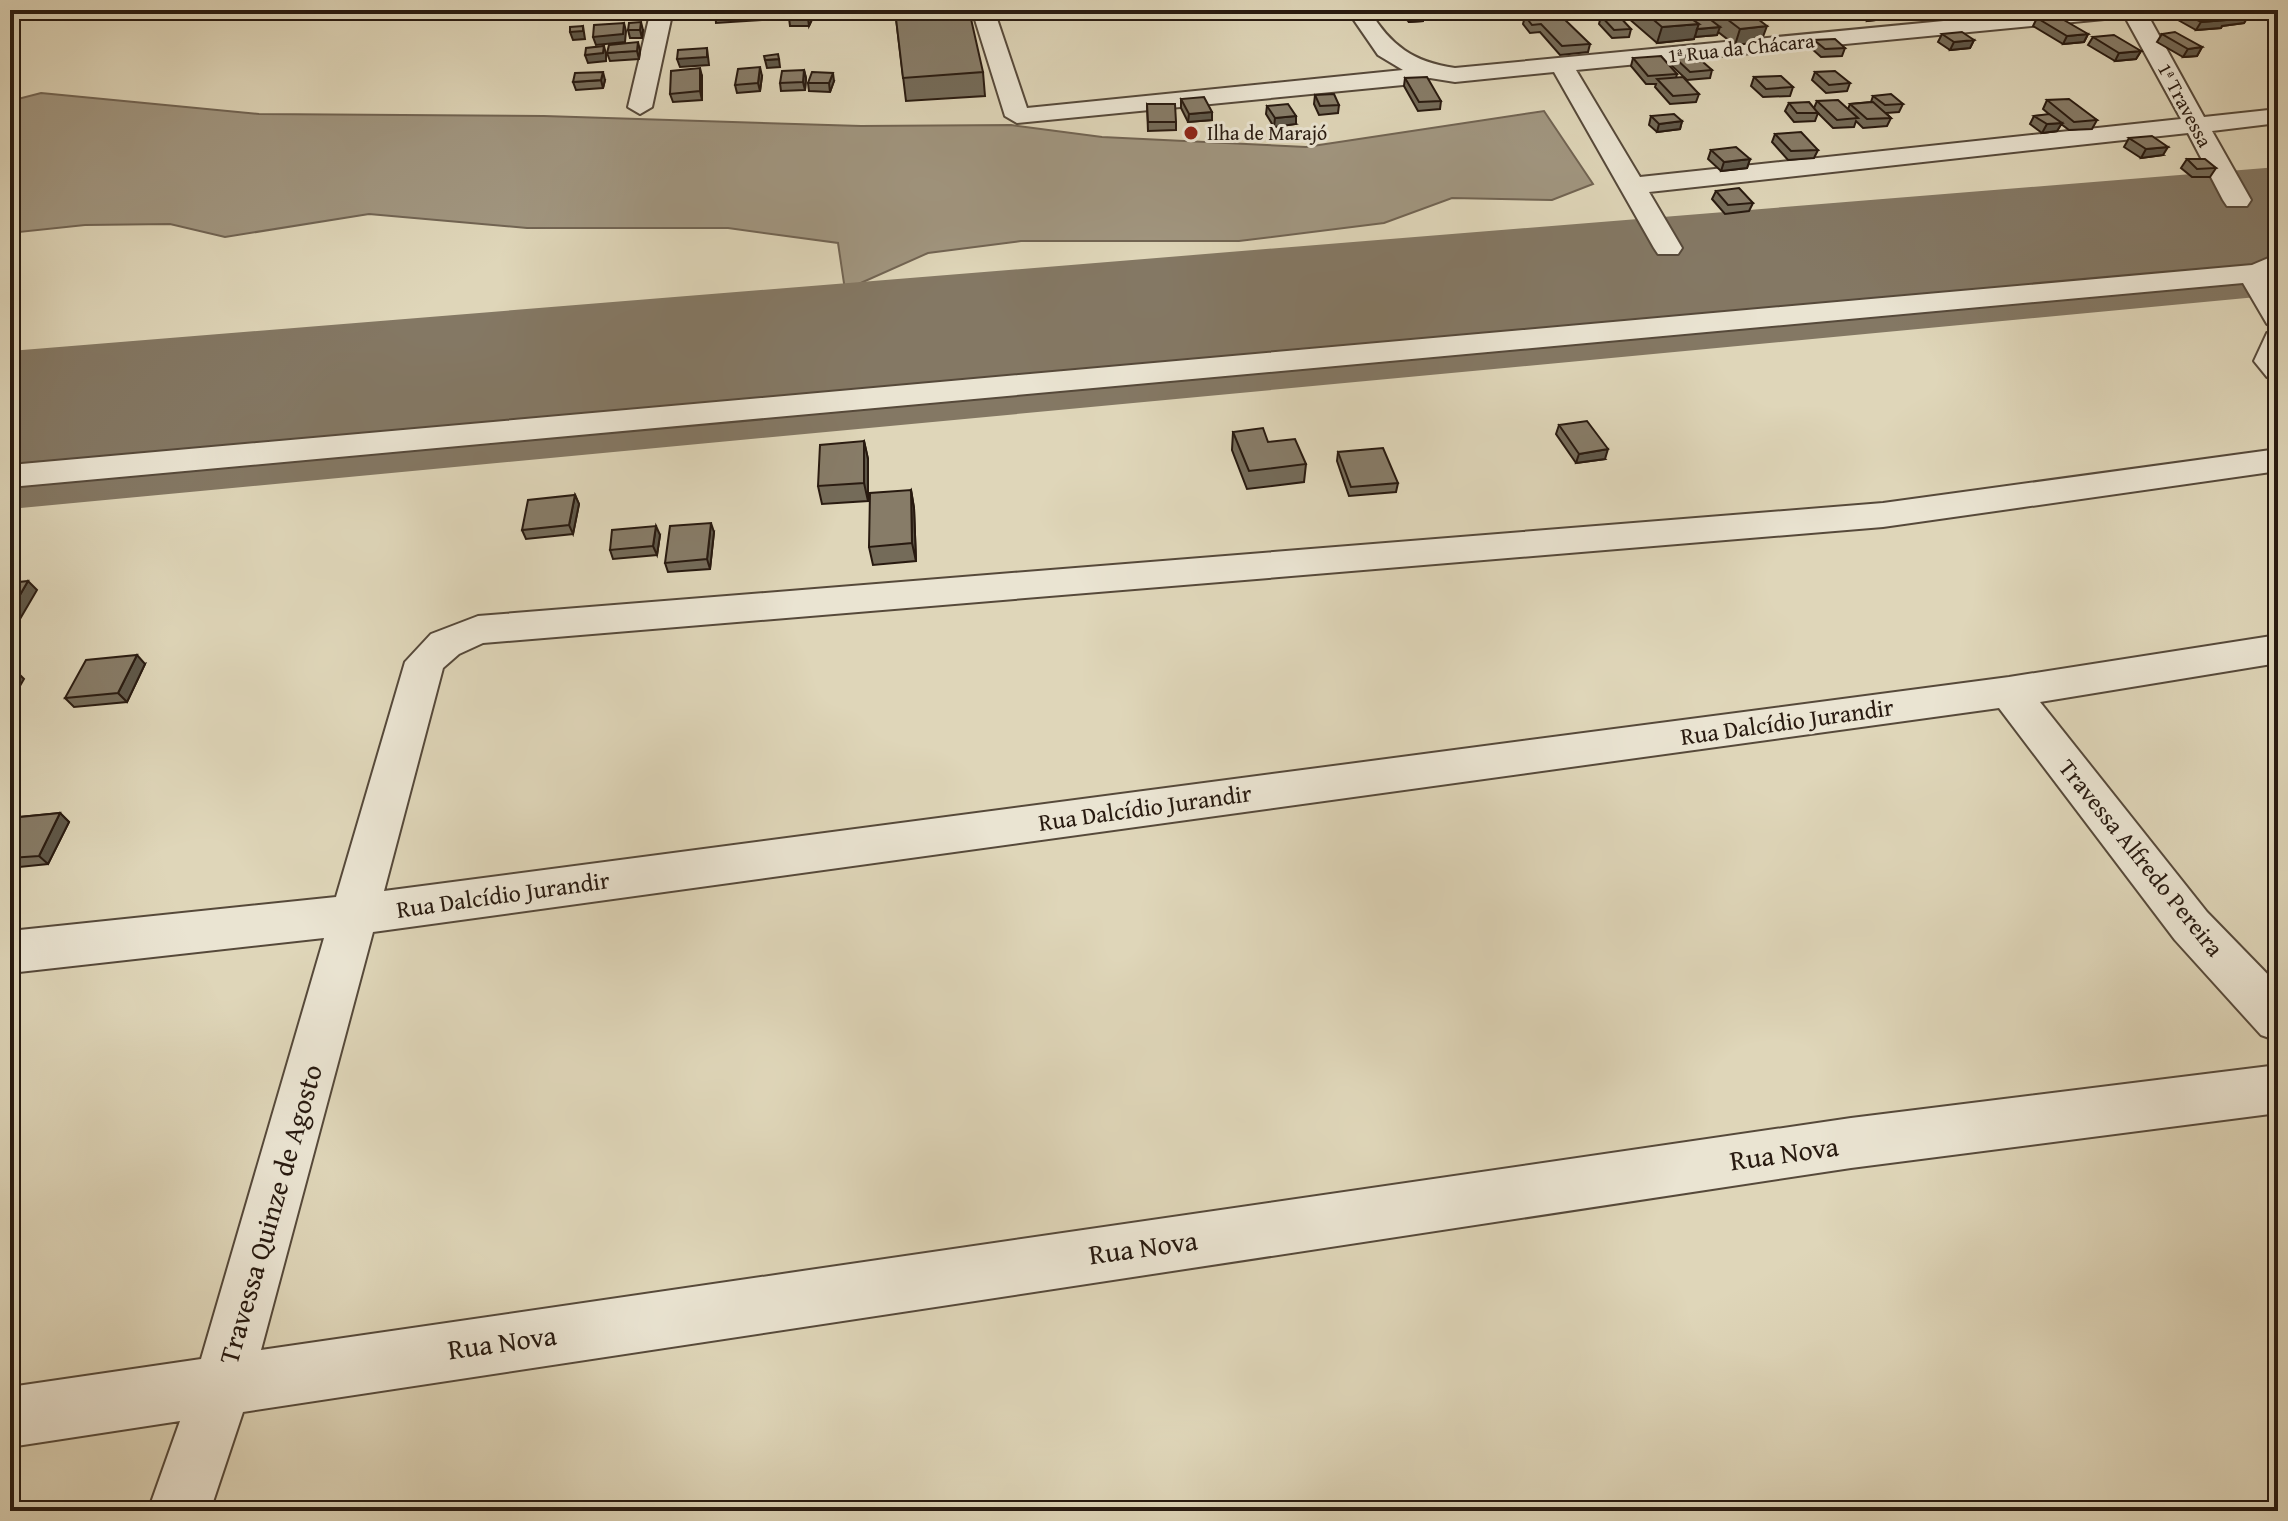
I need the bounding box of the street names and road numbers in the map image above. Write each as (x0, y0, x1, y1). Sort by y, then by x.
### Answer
street label: 1ª Rua da Chácara (1666, 25, 1816, 70)
street label: 1ª Travessa (2151, 57, 2220, 153)
street label: Rua Dalcídio Jurandir (1678, 689, 1896, 754)
street label: Travessa Alfredo Pereira (2051, 751, 2233, 964)
street label: Rua Dalcídio Jurandir (1036, 775, 1254, 840)
street label: Rua Dalcídio Jurandir (394, 862, 612, 927)
street label: Travessa Quinze de Agosto (207, 1059, 332, 1368)
street label: Rua Nova (1727, 1124, 1842, 1180)
street label: Rua Nova (1086, 1218, 1201, 1274)
street label: Rua Nova (445, 1313, 560, 1369)

